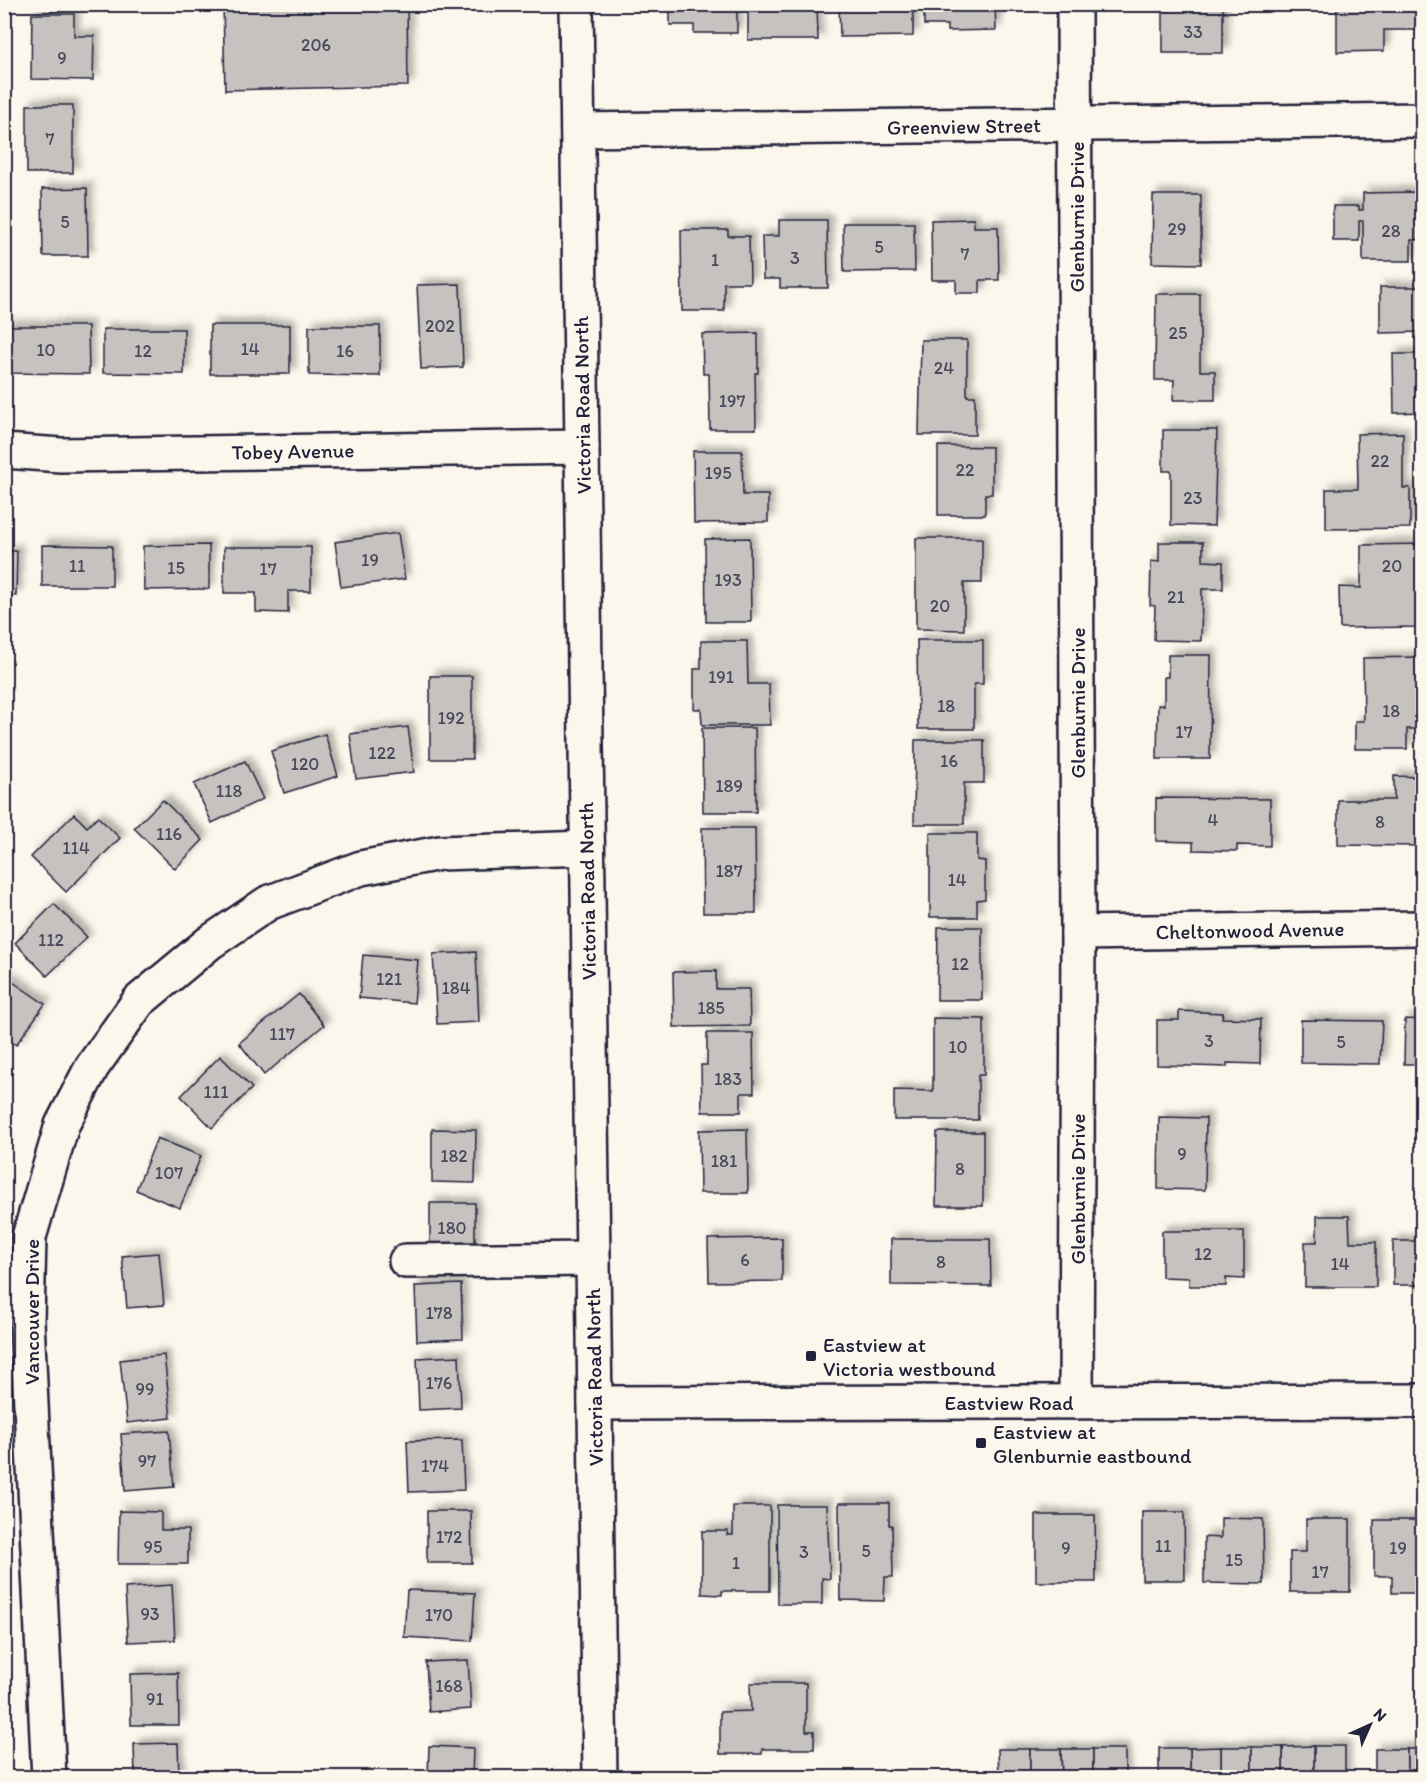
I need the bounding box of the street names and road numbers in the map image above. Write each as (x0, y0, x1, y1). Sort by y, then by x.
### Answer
street label: Greenview Street (887, 112, 1041, 140)
street label: Glenburnie Drive (1064, 141, 1089, 293)
street label: Victoria Road North (568, 315, 596, 494)
street label: Tobey Avenue (231, 437, 355, 465)
street label: Glenburnie Drive (1065, 627, 1090, 779)
street label: Victoria Road North (573, 801, 601, 980)
street label: Cheltonwood Avenue (1155, 916, 1345, 944)
street label: Glenburnie Drive (1065, 1113, 1090, 1265)
street label: Vancouver Drive (19, 1239, 44, 1385)
street label: Victoria Road North (580, 1287, 608, 1466)
street label: Eastview Road (945, 1390, 1073, 1415)

